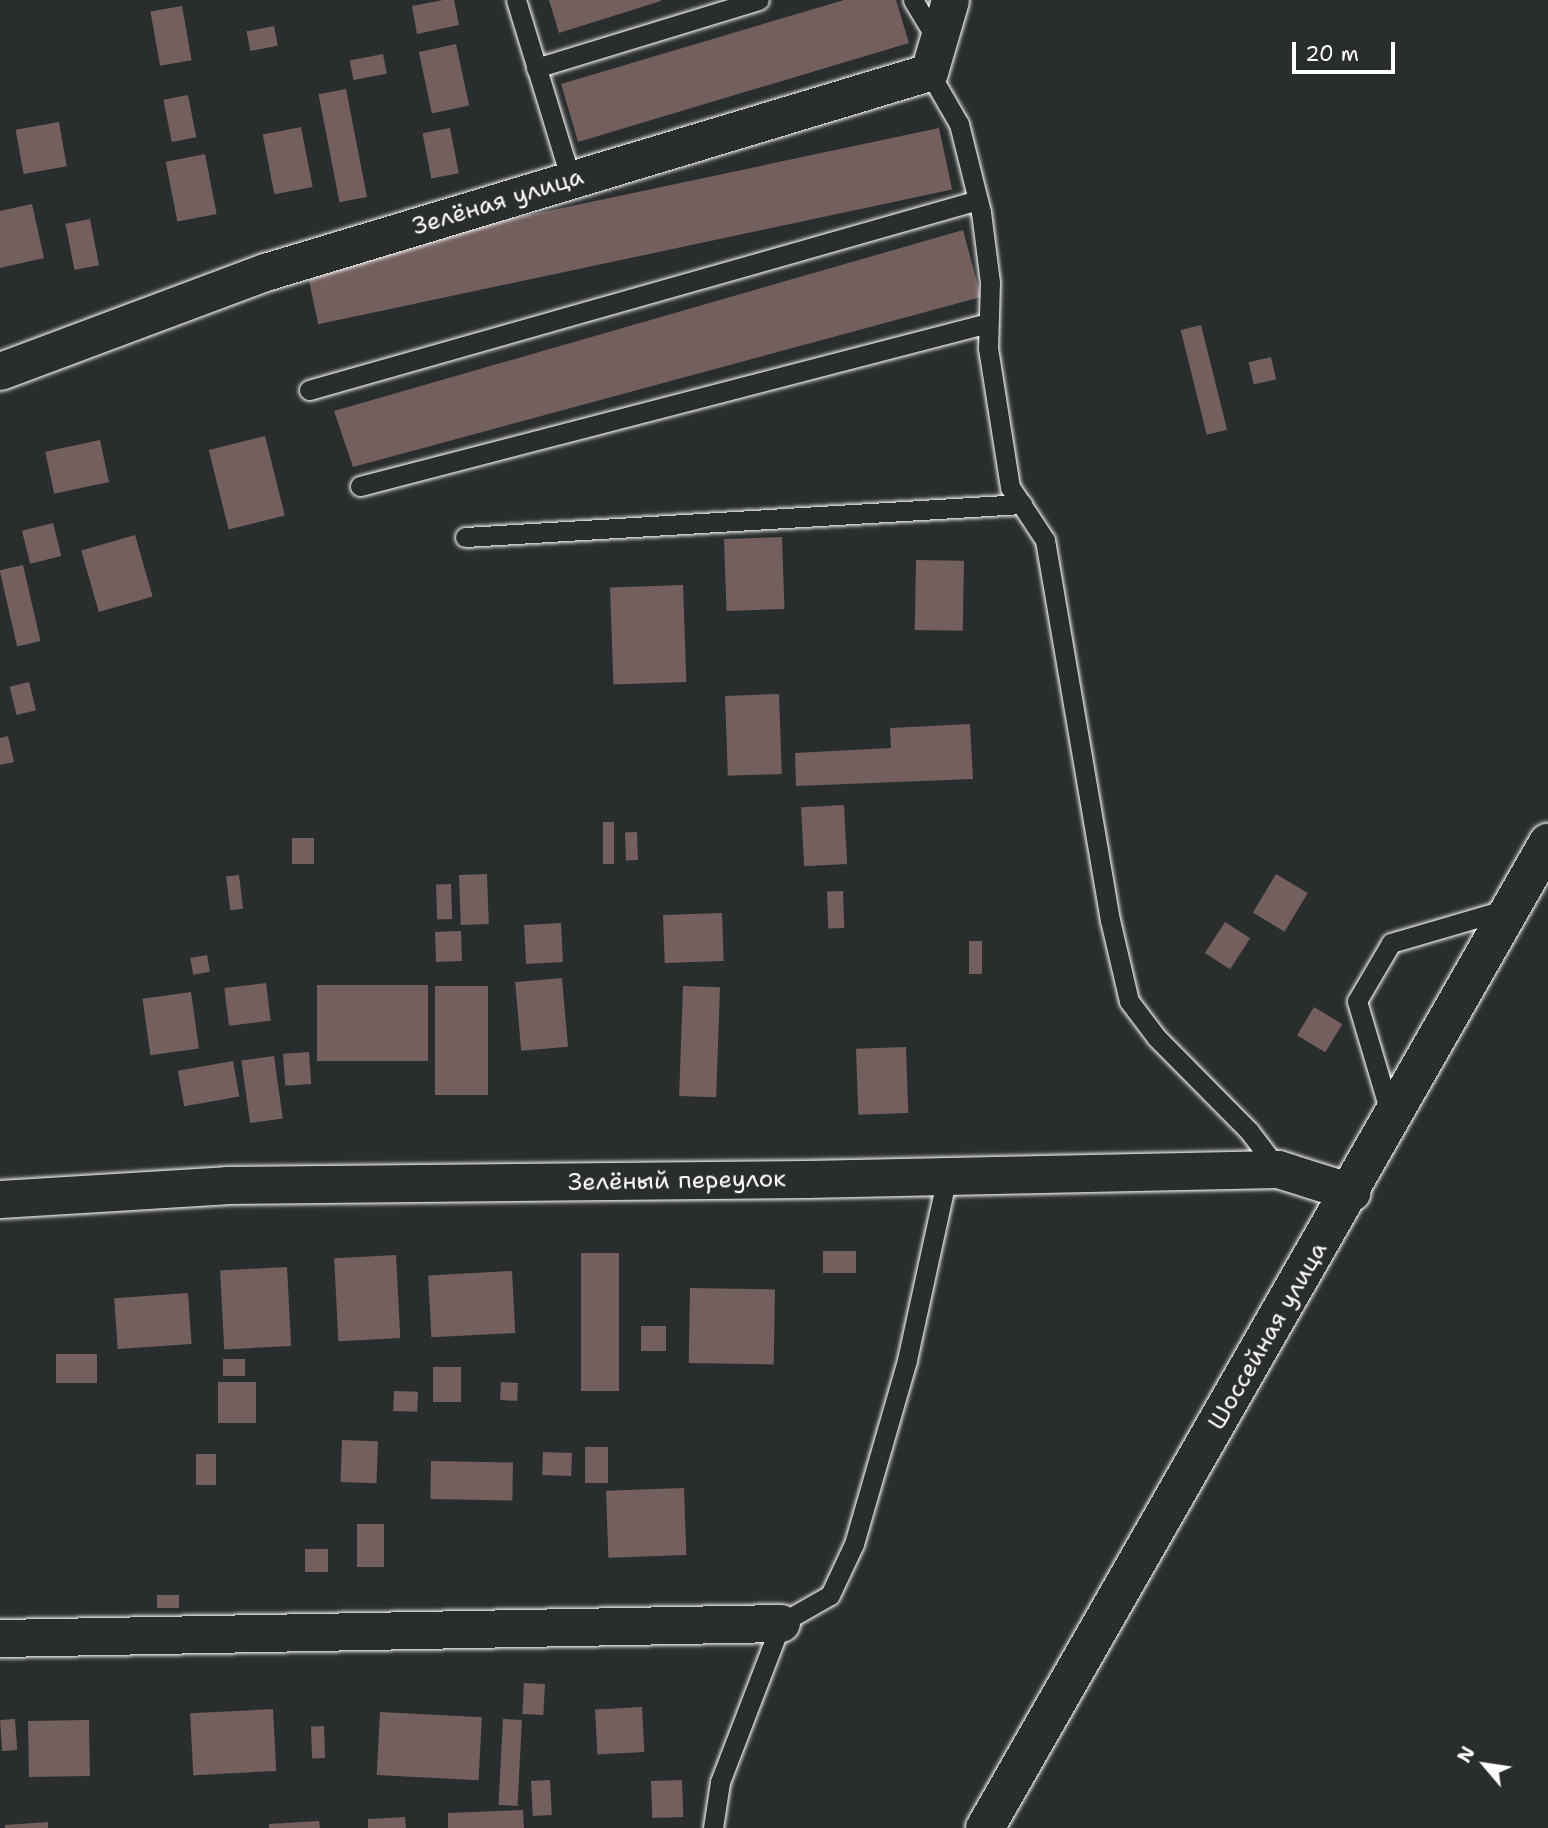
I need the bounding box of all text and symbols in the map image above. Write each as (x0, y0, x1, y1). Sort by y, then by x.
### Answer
scale bar (1296, 28, 1399, 72)
text: 20 m (1305, 40, 1359, 68)
street label: Зелёная улица (409, 162, 587, 242)
street label: Зелёный переулок (568, 1165, 786, 1197)
street label: Шоссейная улица (1202, 1237, 1334, 1435)
north arrow (1450, 1730, 1520, 1800)
text: N (1452, 1742, 1481, 1767)

